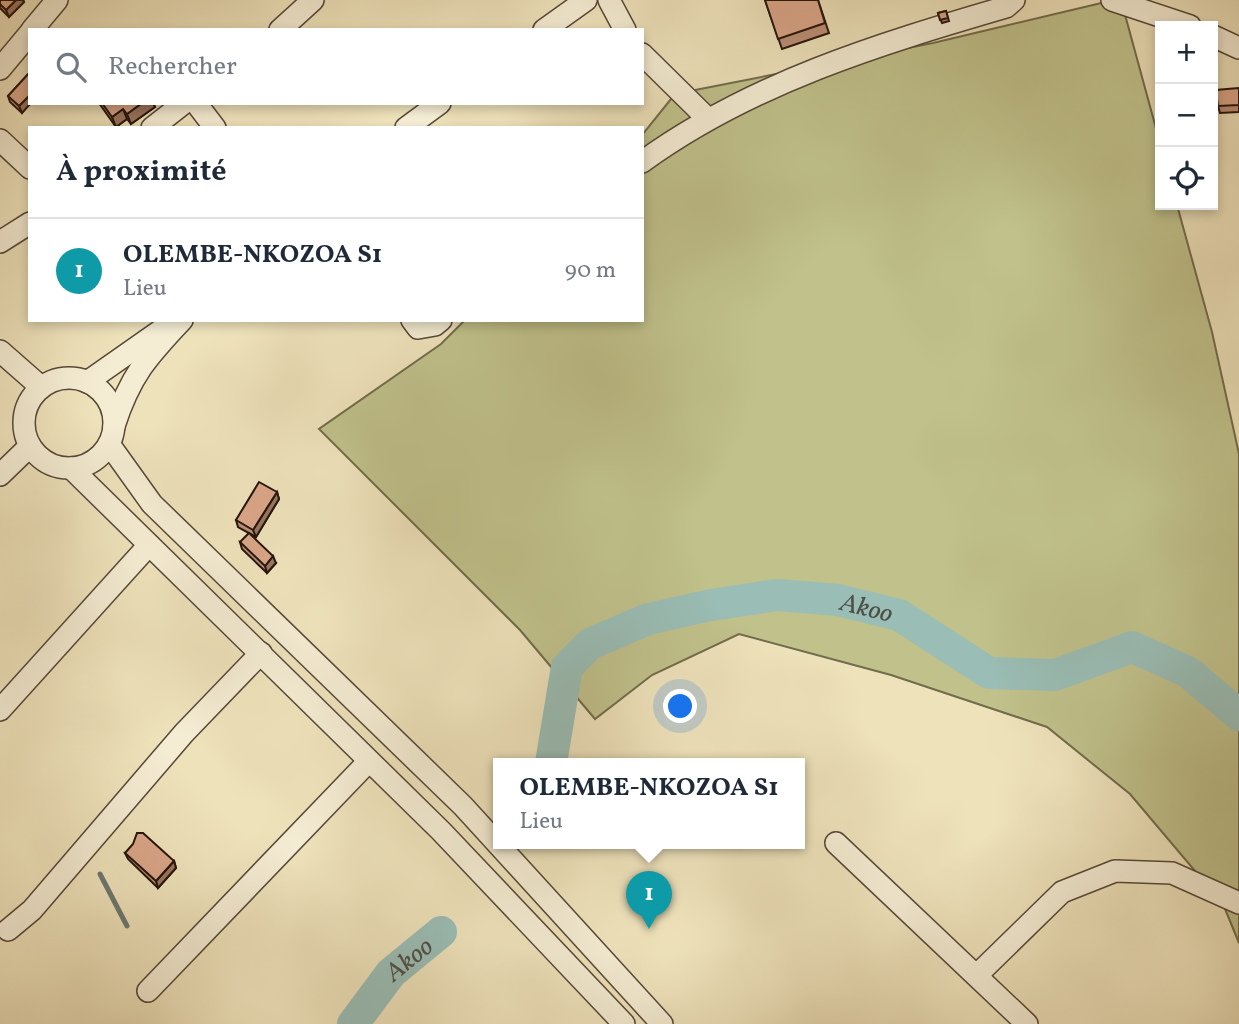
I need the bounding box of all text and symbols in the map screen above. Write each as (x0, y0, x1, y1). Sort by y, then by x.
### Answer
map controls (1155, 21, 1218, 210)
button: + (1155, 21, 1218, 84)
search box (28, 28, 644, 105)
icon: search (52, 48, 90, 86)
text: Rechercher (108, 49, 237, 85)
button: − (1155, 84, 1218, 147)
button: locate (1155, 147, 1218, 210)
text: À proximité (56, 151, 227, 193)
text: OLEMBE-NKOZOA S1 (123, 237, 382, 273)
text: 1 (74, 255, 84, 287)
text: 90 m (565, 255, 616, 287)
text: Lieu (123, 273, 167, 305)
water label: Akoo (835, 585, 896, 633)
your location (663, 689, 697, 723)
popup (493, 758, 805, 849)
text: OLEMBE-NKOZOA S1 (519, 770, 779, 806)
text: Lieu (519, 806, 563, 838)
pin: 1 (626, 871, 672, 929)
water label: Akoo (377, 929, 442, 992)

